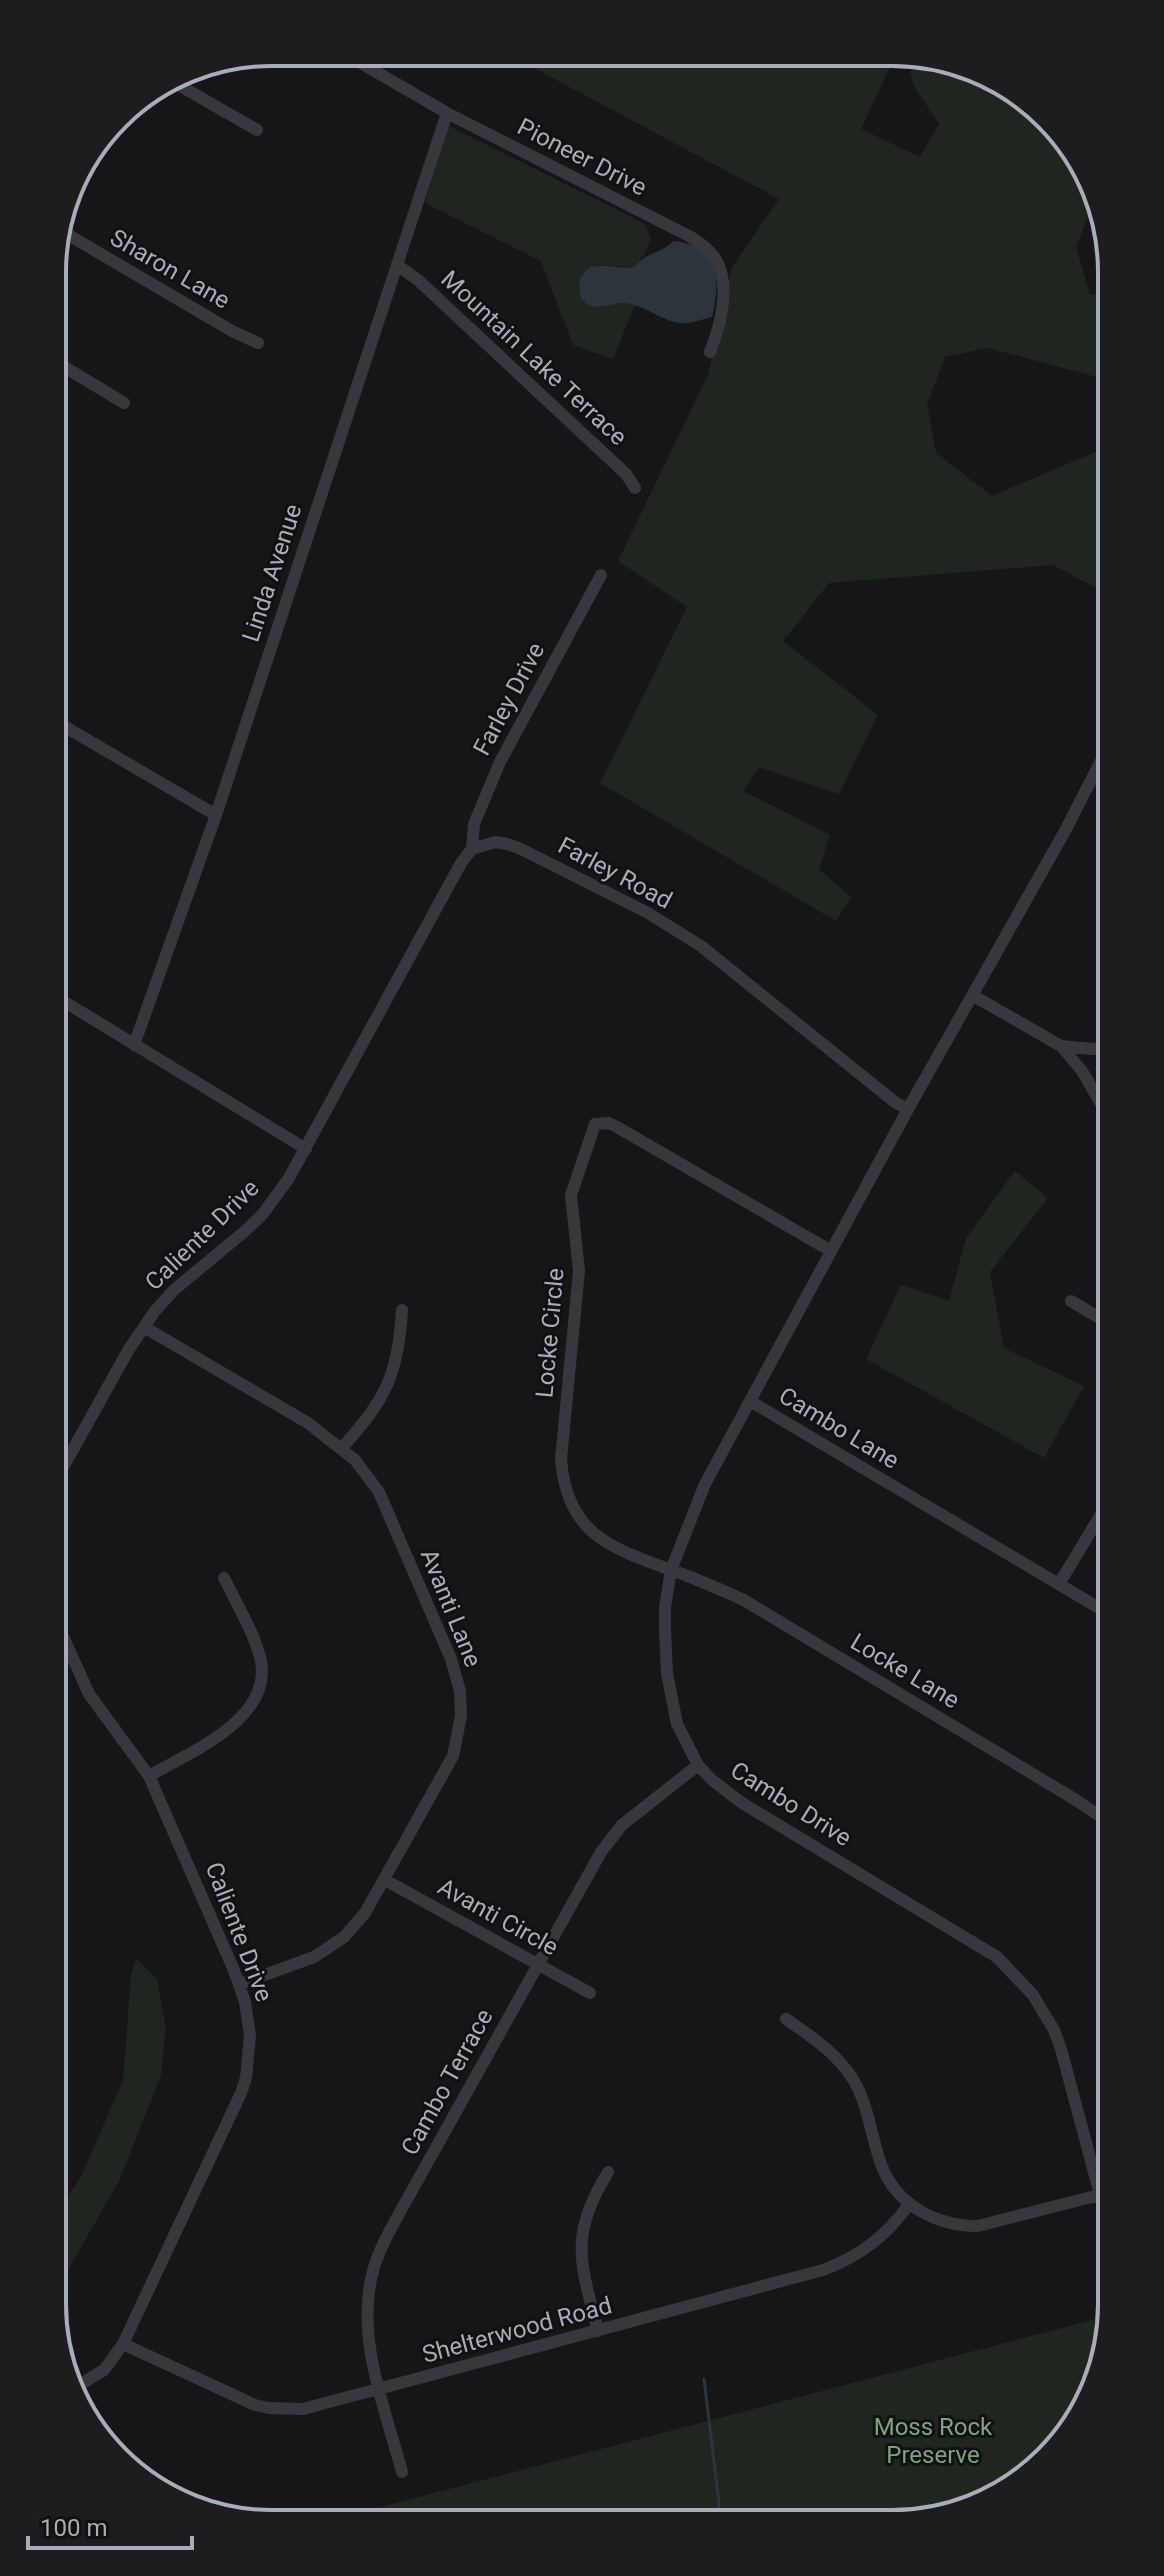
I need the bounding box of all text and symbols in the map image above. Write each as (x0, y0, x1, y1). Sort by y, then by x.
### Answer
street label: Pioneer Drive (513, 112, 651, 202)
street label: Sharon Lane (105, 224, 235, 314)
street label: Mountain Lake Terrace (436, 265, 632, 451)
street label: Linda Avenue (237, 501, 307, 645)
street label: Farley Drive (468, 638, 550, 760)
street label: Farley Road (553, 831, 677, 915)
street label: Caliente Drive (139, 1174, 265, 1296)
street label: Locke Circle (530, 1267, 570, 1399)
street label: Cambo Lane (774, 1381, 904, 1475)
street label: Avanti Lane (415, 1545, 487, 1671)
street label: Locke Lane (846, 1628, 964, 1714)
street label: Cambo Drive (726, 1756, 856, 1852)
street label: Caliente Drive (200, 1858, 278, 2006)
street label: Avanti Circle (433, 1873, 563, 1961)
street label: Cambo Terrace (395, 2004, 499, 2160)
street label: Shelterwood Road (419, 2291, 615, 2369)
park label: Moss Rock Preserve (874, 2413, 993, 2469)
scale bar (28, 2500, 192, 2550)
text: 100 m (40, 2514, 107, 2542)

